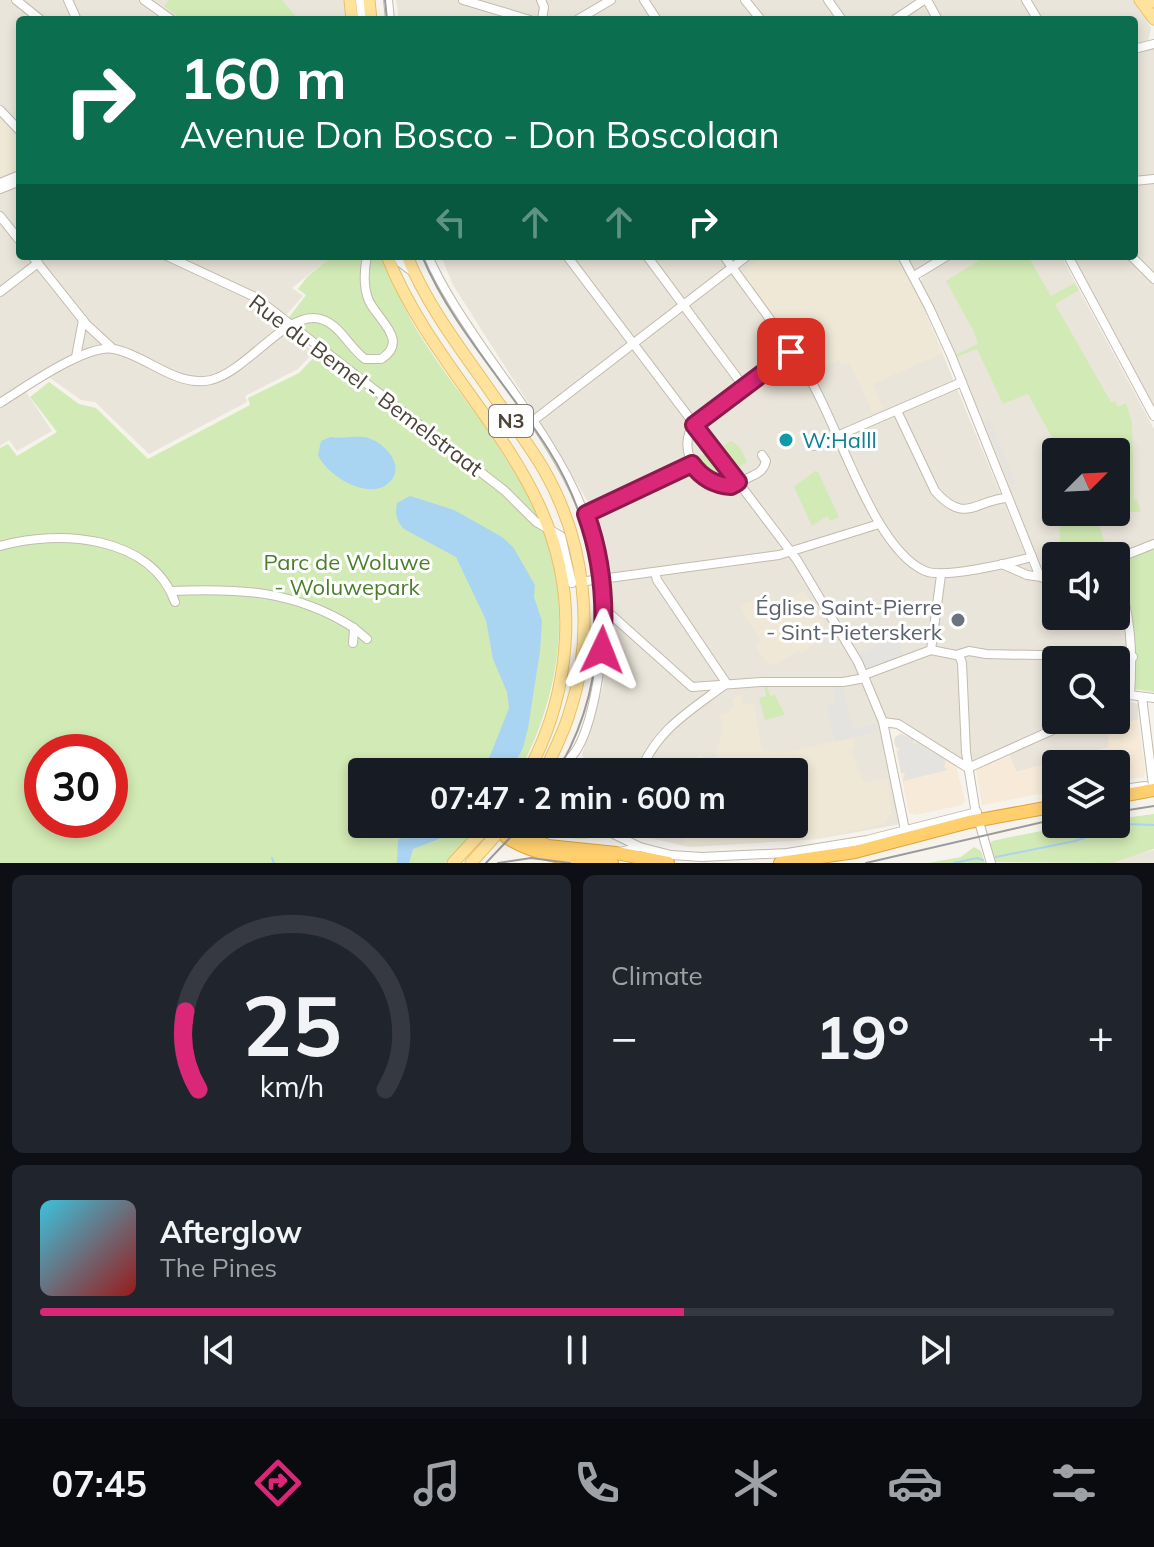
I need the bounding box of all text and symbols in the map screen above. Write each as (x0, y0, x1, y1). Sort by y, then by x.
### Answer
text: 160 m (180, 43, 347, 113)
icon: right (48, 48, 152, 152)
text: Avenue Don Bosco - Don Boscolaan (180, 112, 780, 157)
icon: left (429, 200, 473, 244)
icon: ahead (513, 200, 557, 244)
icon: ahead (597, 200, 641, 244)
icon: right (681, 200, 725, 244)
street label: Rue du Bemel - Bemelstraat (244, 288, 489, 482)
pin (757, 318, 825, 386)
icon: arrive (769, 330, 813, 374)
road number: N3 (489, 405, 533, 437)
place label: W:Halll (802, 426, 877, 454)
marker: W:Halll (777, 431, 795, 449)
north arrow (1042, 438, 1130, 526)
map controls (1042, 438, 1130, 838)
button: sound (1042, 542, 1130, 630)
park label: Parc de Woluwe - Woluwepark (264, 548, 430, 601)
place label: Église Saint-Pierre - Sint-Pieterskerk (756, 593, 943, 646)
position arrow (560, 608, 644, 692)
marker: Église Saint-Pierre - Sint-Pieterskerk (949, 611, 967, 629)
button: search (1042, 646, 1130, 734)
speed limit sign: 30 (24, 734, 128, 838)
button: layers (1042, 750, 1130, 838)
text: 07:47 · 2 min · 600 m (430, 779, 726, 817)
text: Climate (611, 959, 703, 992)
text: 25 (242, 972, 341, 1077)
text: 19° (815, 999, 910, 1074)
text: − (611, 1009, 637, 1064)
text: + (1088, 1009, 1114, 1064)
text: km/h (259, 1068, 324, 1104)
text: Afterglow (160, 1213, 302, 1251)
text: The Pines (160, 1251, 277, 1284)
icon: previous (197, 1328, 241, 1372)
icon: pause (555, 1328, 599, 1372)
icon: next (913, 1328, 957, 1372)
icon: directions (250, 1455, 306, 1511)
icon: music (409, 1455, 465, 1511)
icon: phone (569, 1455, 625, 1511)
icon: climate (728, 1455, 784, 1511)
icon: car (887, 1455, 943, 1511)
icon: filters (1046, 1455, 1102, 1511)
text: 07:45 (52, 1461, 147, 1506)

